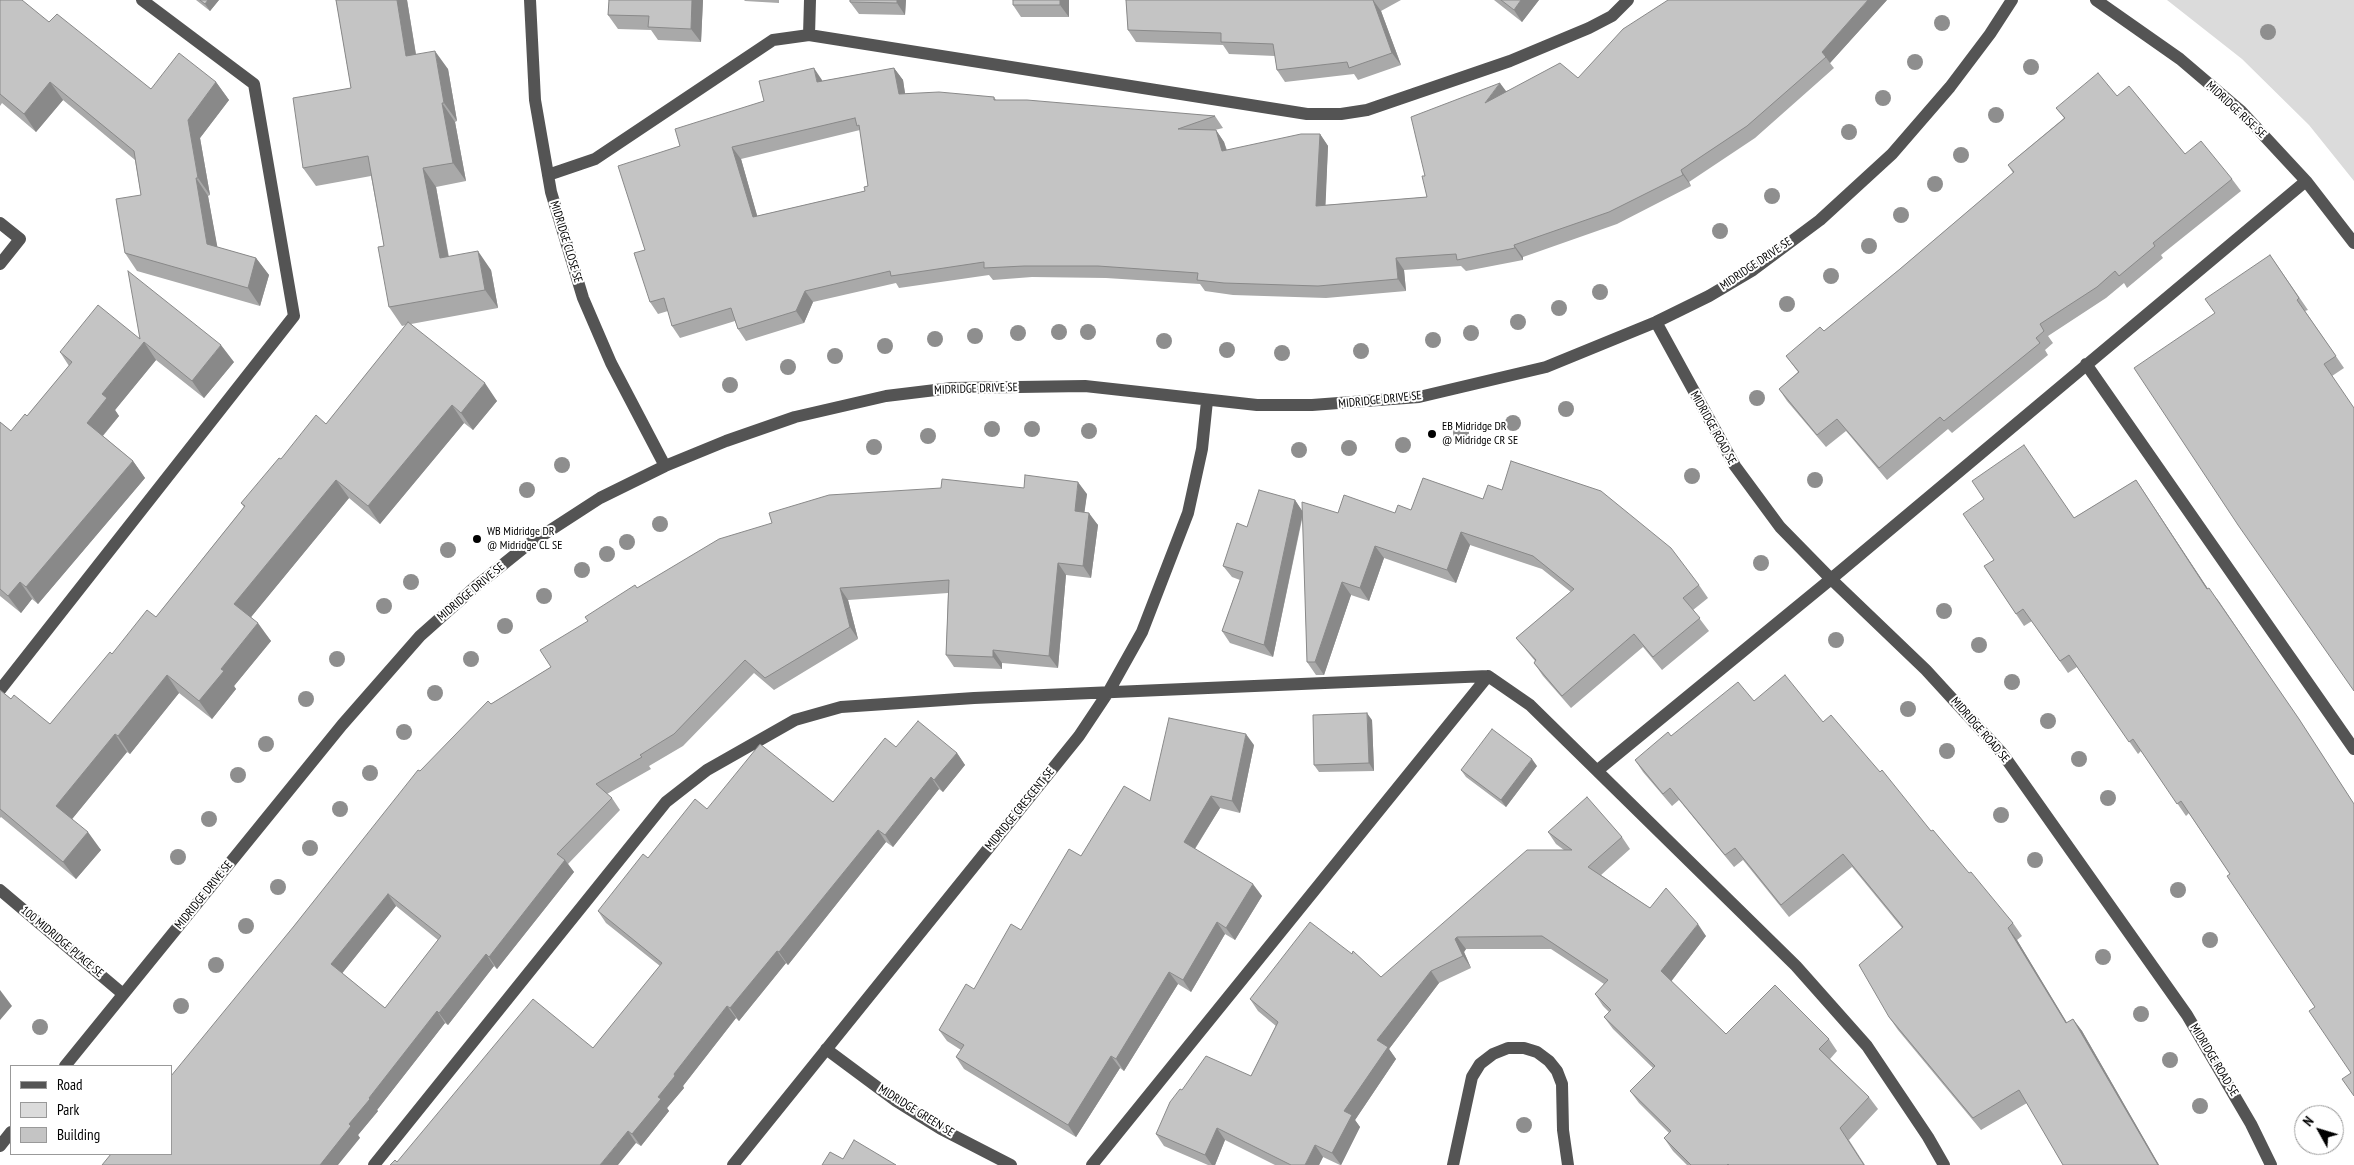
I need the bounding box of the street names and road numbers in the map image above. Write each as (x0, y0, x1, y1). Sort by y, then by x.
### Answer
street label: MIDRIDGE RISE SE (2203, 79, 2269, 141)
street label: MIDRIDGE CLOSE SE (547, 199, 585, 285)
street label: MIDRIDGE DRIVE SE (1717, 235, 1795, 293)
street label: MIDRIDGE DRIVE SE (934, 380, 1018, 398)
street label: MIDRIDGE DRIVE SE (1338, 388, 1422, 412)
street label: MIDRIDGE ROAD SE (1687, 389, 1739, 467)
street label: MIDRIDGE DRIVE SE (434, 560, 508, 624)
street label: MIDRIDGE ROAD SE (1948, 694, 2012, 766)
street label: MIDRIDGE CRESCENT SE (982, 765, 1058, 853)
street label: MIDRIDGE DRIVE SE (172, 858, 236, 932)
street label: 100 MIDRIDGE PLACE SE (18, 903, 106, 981)
street label: MIDRIDGE ROAD SE (2187, 1021, 2241, 1099)
street label: MIDRIDGE GREEN SE (876, 1082, 956, 1140)

